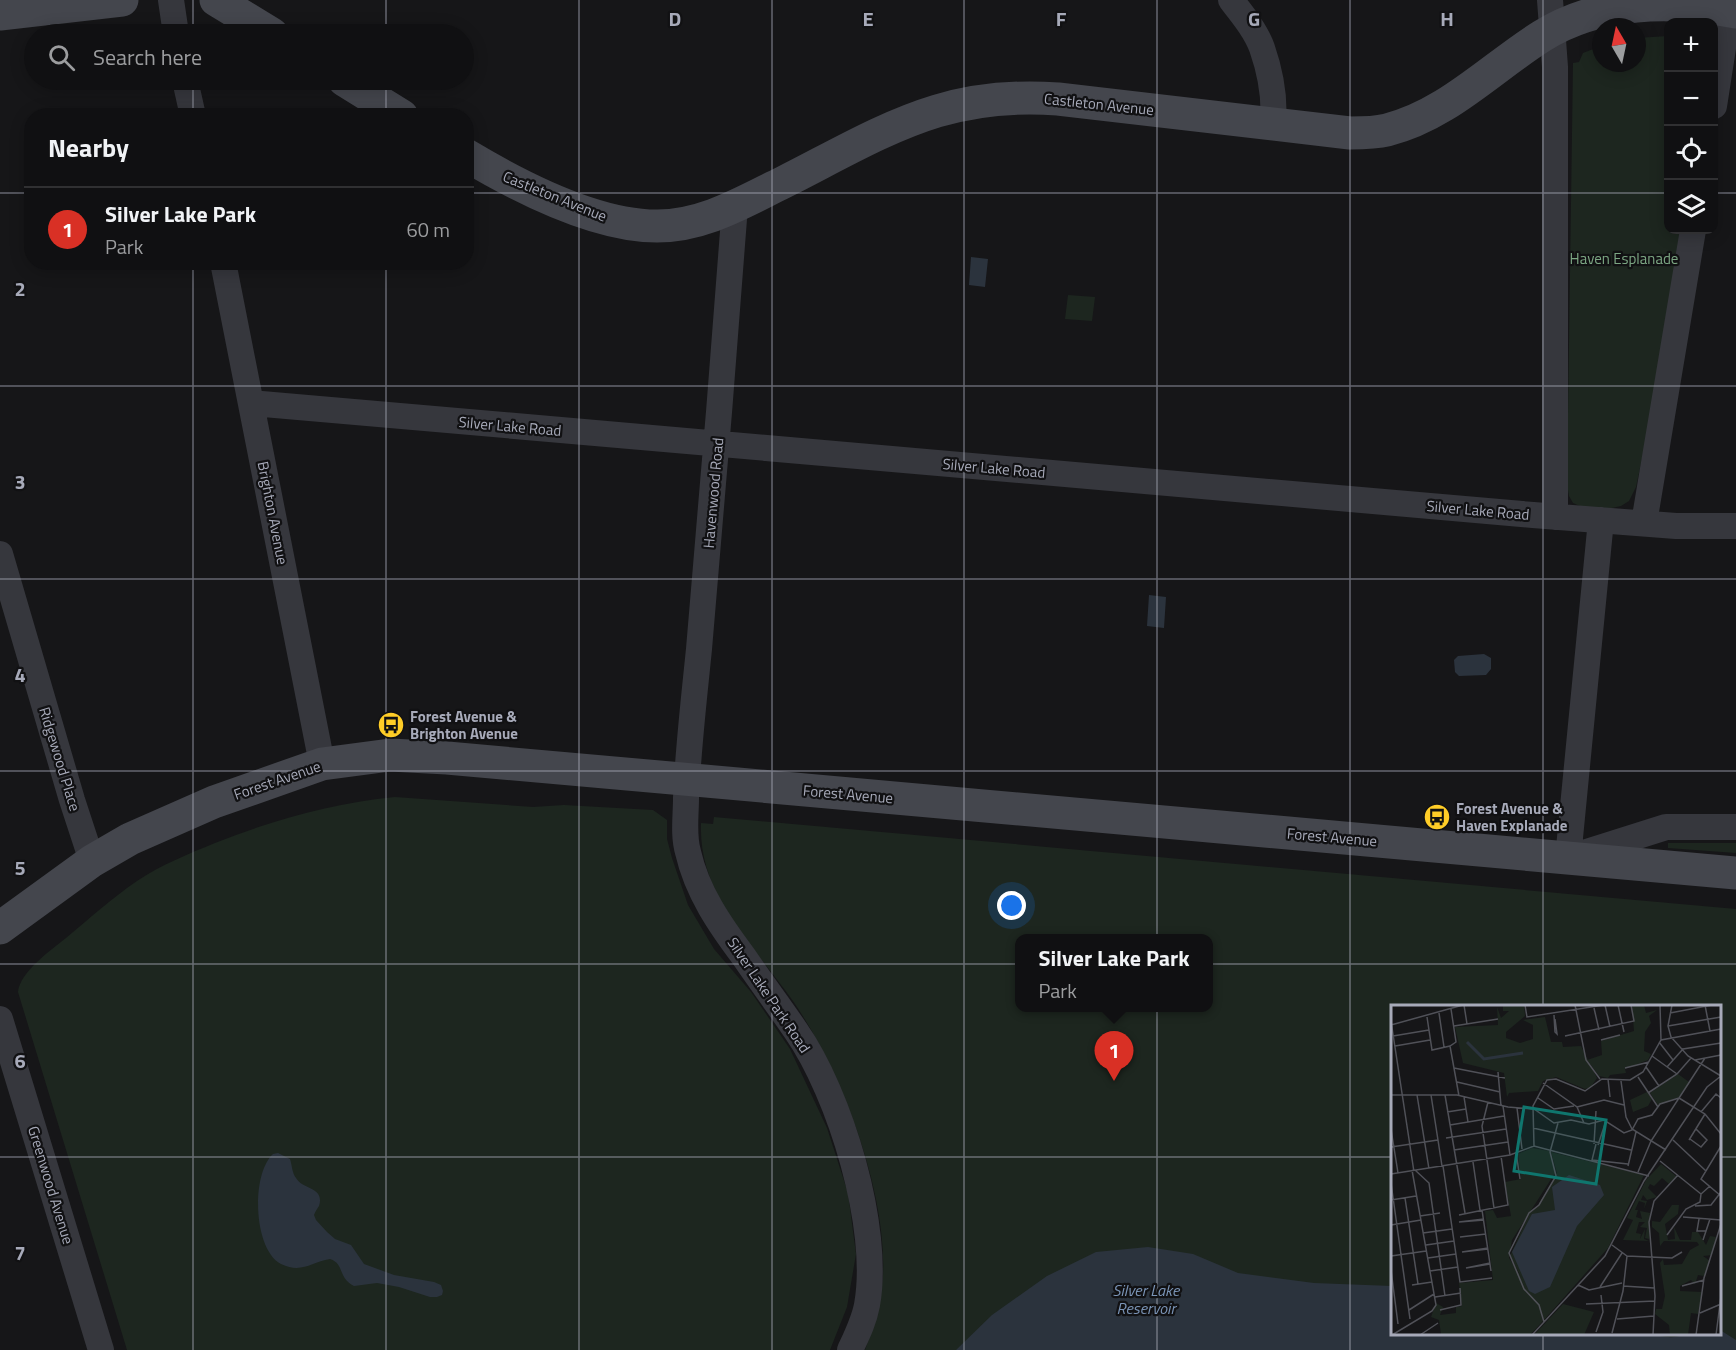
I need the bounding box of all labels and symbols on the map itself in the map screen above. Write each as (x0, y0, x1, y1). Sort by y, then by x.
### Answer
text: D (669, 3, 681, 34)
text: E (862, 3, 874, 34)
text: F (1056, 3, 1067, 34)
text: G (1248, 3, 1260, 34)
text: H (1440, 3, 1454, 34)
north arrow (1592, 18, 1646, 72)
street label: Castleton Avenue (1043, 87, 1155, 121)
street label: Castleton Avenue (500, 165, 610, 227)
park label: Haven Esplanade (1570, 247, 1678, 270)
text: 2 (14, 273, 26, 304)
street label: Silver Lake Road (458, 410, 562, 442)
street label: Havenwood Road (697, 437, 729, 549)
street label: Silver Lake Road (942, 452, 1046, 484)
street label: Brighton Avenue (252, 459, 294, 567)
text: 3 (14, 466, 26, 497)
street label: Silver Lake Road (1426, 494, 1530, 526)
text: 4 (14, 659, 26, 690)
street label: Ridgewood Place (33, 704, 87, 814)
place label: Forest Avenue & Brighton Avenue (410, 705, 518, 745)
bus stop icon: Forest Avenue & Brighton Avenue (376, 710, 406, 740)
street label: Forest Avenue (230, 754, 324, 806)
street label: Forest Avenue (802, 779, 894, 809)
place label: Forest Avenue & Haven Explanade (1456, 797, 1568, 837)
bus stop icon: Forest Avenue & Haven Explanade (1422, 802, 1452, 832)
street label: Forest Avenue (1286, 822, 1378, 852)
text: 5 (14, 852, 26, 883)
your location (997, 891, 1026, 920)
street label: Silver Lake Park Road (722, 933, 816, 1057)
inset map (1391, 1005, 1721, 1335)
pin: 1 (1094, 1032, 1134, 1081)
text: 6 (14, 1045, 26, 1076)
street label: Greenwood Avenue (22, 1123, 80, 1247)
text: 7 (14, 1237, 26, 1268)
water label: Silver Lake Reservoir (1113, 1278, 1181, 1320)

